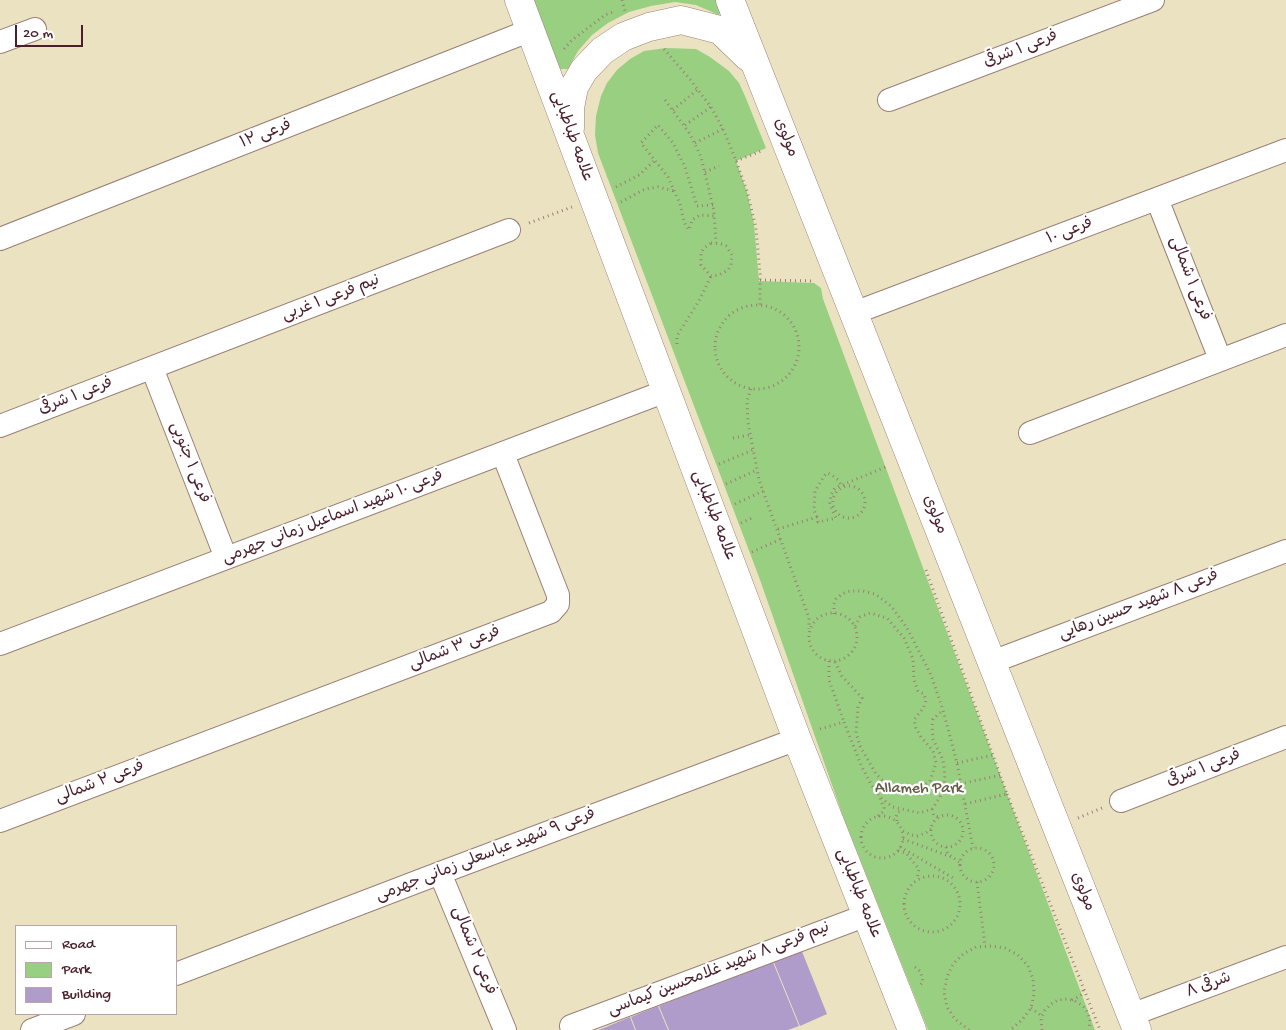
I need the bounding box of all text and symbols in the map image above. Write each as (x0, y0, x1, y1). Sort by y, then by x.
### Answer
scale bar (18, 15, 85, 47)
text: 20 m (23, 25, 53, 43)
street label: فرعی ۱ شرقی (981, 27, 1061, 73)
street label: علامه طباطبایی (546, 89, 596, 185)
street label: فرعی ۱۲ (238, 116, 294, 154)
street label: مولوی (769, 116, 801, 160)
street label: فرعی ۱۰ (1044, 214, 1096, 250)
street label: فرعی ۱ شمالی (1164, 234, 1214, 324)
street label: نیم فرعی ۱ غربی (279, 272, 383, 326)
street label: فرعی ۱ شرقی (36, 374, 116, 420)
street label: فرعی ۱ جنوبی (165, 420, 213, 506)
street label: فرعی ۱۰ شهید اسماعیل زمانی جهرمی (220, 467, 446, 569)
street label: علامه طباطبایی (687, 468, 739, 564)
street label: مولوی (918, 493, 950, 537)
street label: فرعی ۸ شهید حسین رهایی (1056, 567, 1222, 645)
street label: فرعی ۳ شمالی (407, 623, 503, 675)
street label: فرعی ۱ شرقی (1164, 746, 1244, 792)
street label: فرعی ۲ شمالی (53, 757, 147, 809)
park label: Allameh Park (875, 780, 963, 800)
street label: فرعی ۹ شهید عباسعلی زمانی جهرمی (374, 805, 598, 907)
street label: علامه طباطبایی (831, 846, 885, 942)
street label: مولوی (1066, 870, 1098, 914)
street label: فرعی ۲ شمالی (447, 904, 499, 998)
street label: نیم فرعی ۸ شهید غلامحسین کیماسی (605, 919, 833, 1021)
legend (15, 925, 178, 1015)
text: Road (62, 936, 95, 954)
text: Park (62, 961, 91, 979)
street label: ۸ شرقی (1184, 969, 1234, 1003)
text: Building (62, 986, 111, 1004)

